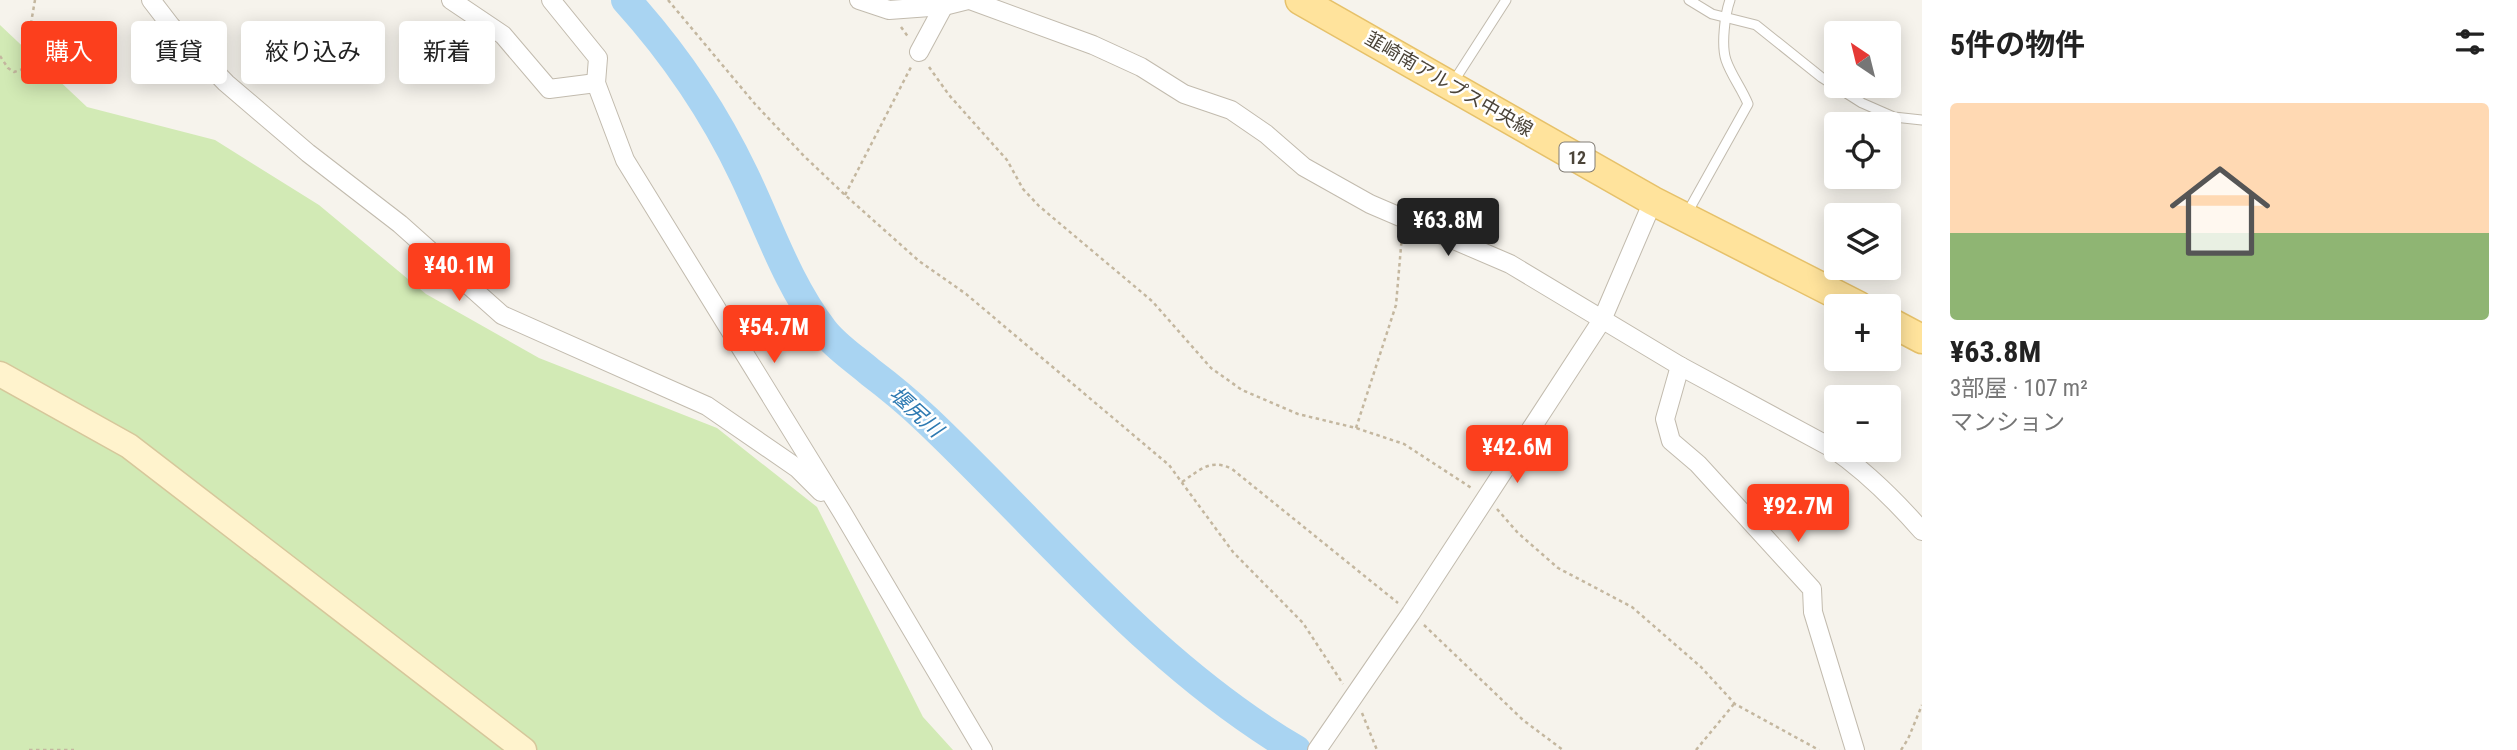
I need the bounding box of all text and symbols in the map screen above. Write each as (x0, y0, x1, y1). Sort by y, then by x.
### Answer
chip: 購入 (21, 21, 117, 84)
chip: 賃貸 (131, 21, 227, 84)
chip: 絞り込み (241, 21, 385, 84)
chip: 新着 (399, 21, 495, 84)
north arrow (1824, 21, 1900, 98)
map controls (1824, 21, 1901, 462)
icon: filters (2451, 23, 2489, 61)
street label: 韮崎南アルプス中央線 (1361, 27, 1537, 141)
text: 5件の物件 (1950, 27, 2085, 62)
button: locate (1824, 112, 1901, 189)
road number: 12 (1560, 142, 1594, 172)
icon: home (2157, 148, 2283, 274)
pin: ¥63.8M (1391, 198, 1505, 258)
button: layers (1824, 203, 1901, 280)
text: ¥63.8M (1413, 207, 1483, 234)
pin: ¥40.1M (402, 244, 516, 303)
text: ¥40.1M (424, 252, 494, 279)
button: + (1824, 294, 1901, 371)
pin: ¥54.7M (717, 306, 831, 365)
text: ¥54.7M (739, 314, 809, 341)
text: ¥63.8M (1950, 334, 2041, 369)
text: 3部屋 · 107 m² (1950, 375, 2088, 402)
water label: 堰尻川 (885, 382, 949, 443)
button: − (1824, 385, 1901, 462)
text: マンション (1950, 409, 2065, 436)
pin: ¥42.6M (1460, 426, 1574, 485)
text: ¥42.6M (1482, 434, 1552, 461)
pin: ¥92.7M (1741, 484, 1855, 544)
text: ¥92.7M (1763, 493, 1833, 520)

